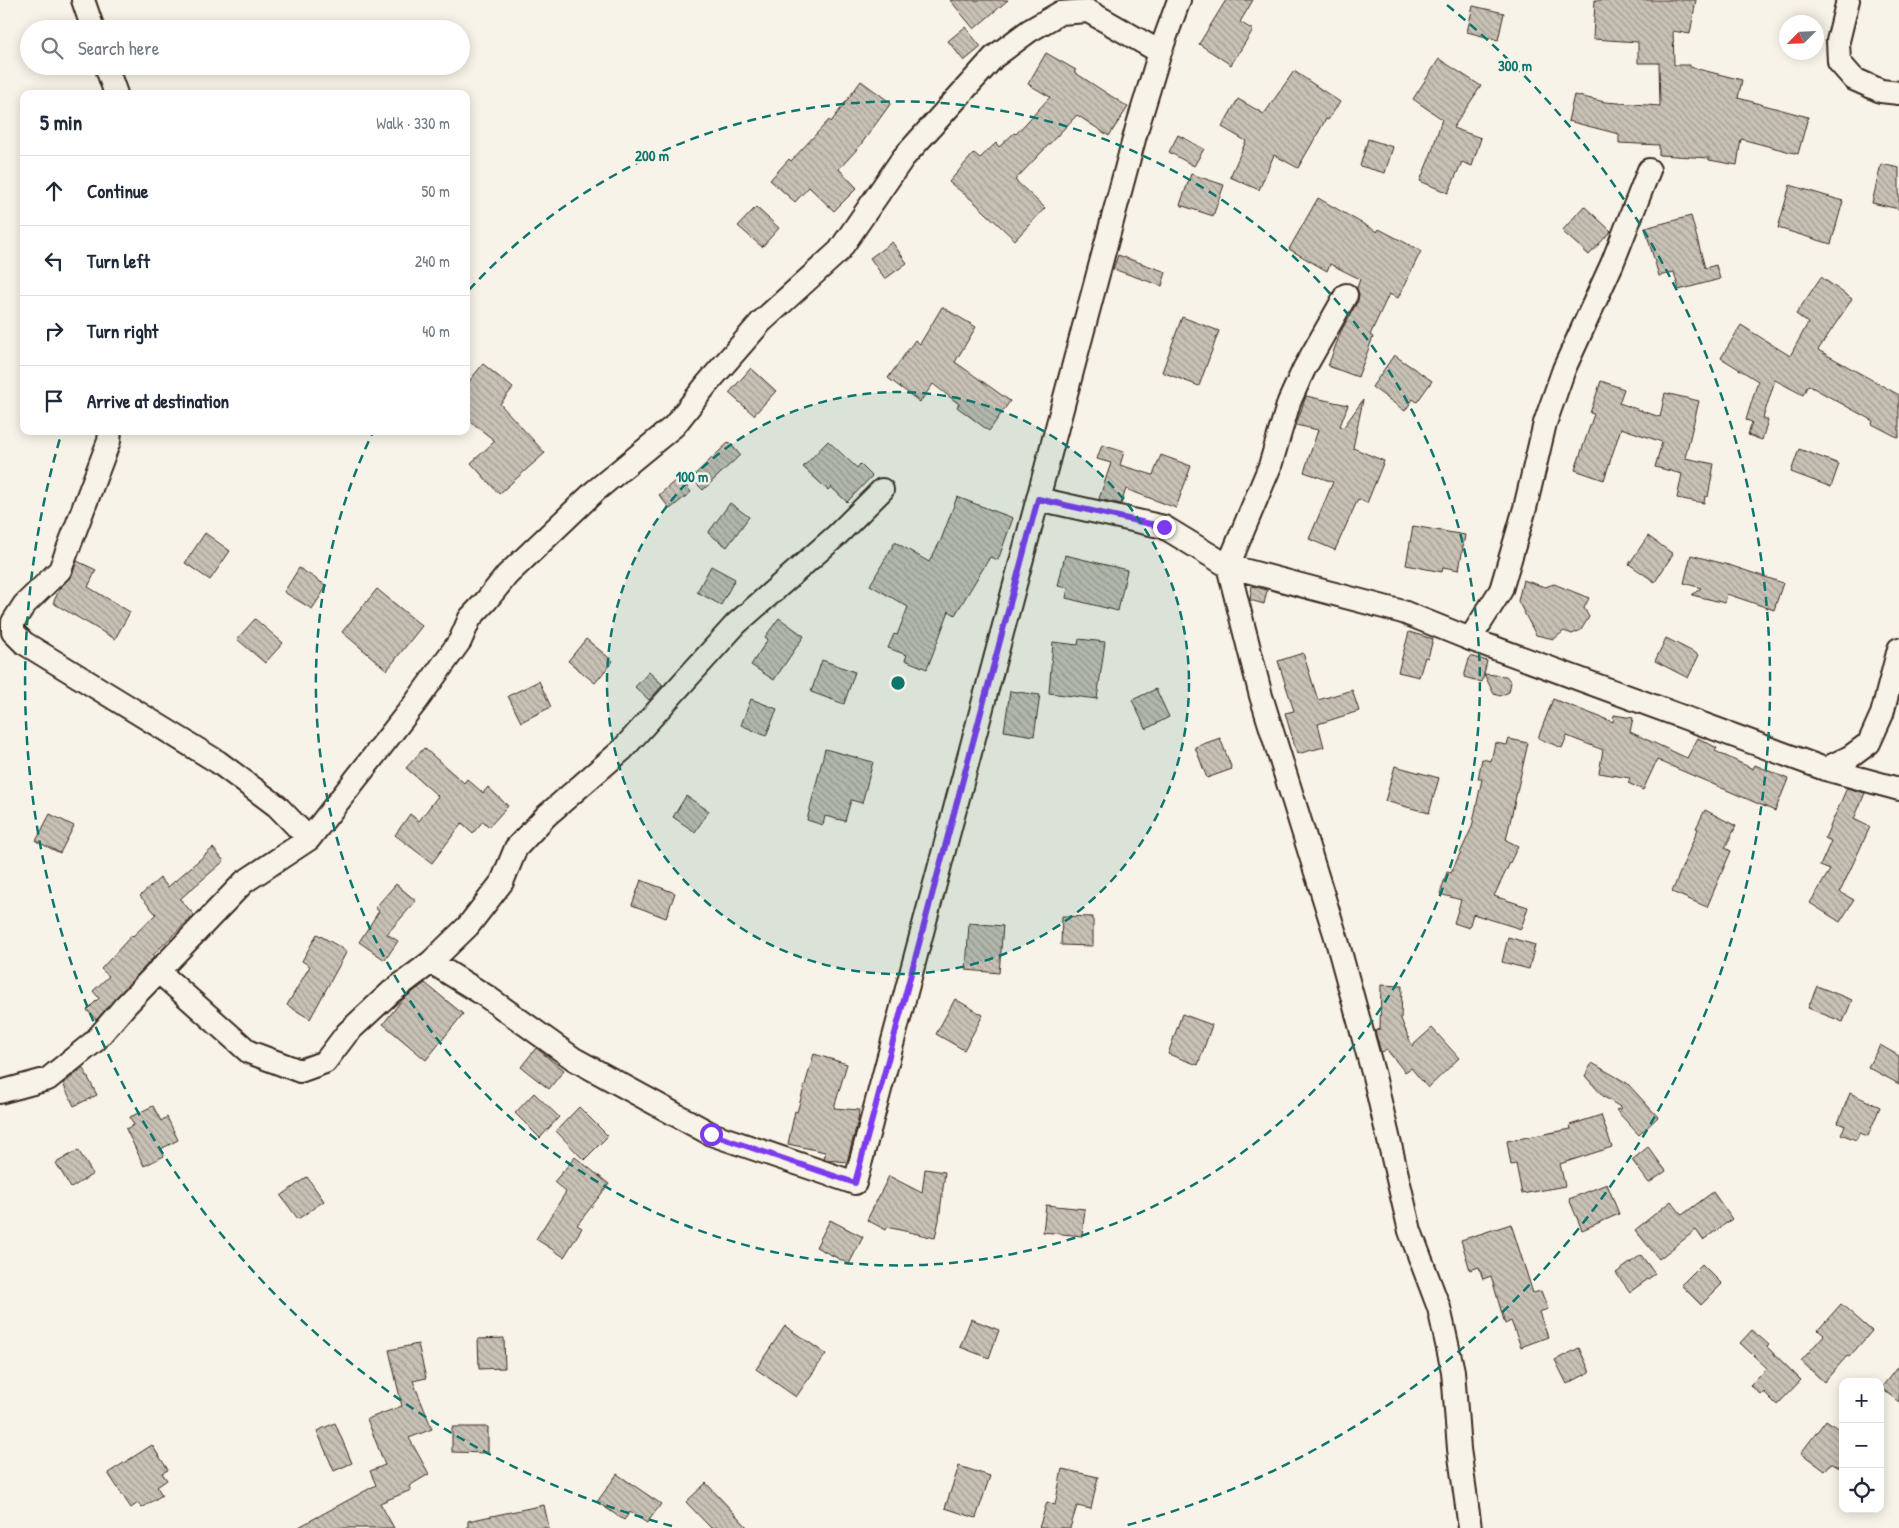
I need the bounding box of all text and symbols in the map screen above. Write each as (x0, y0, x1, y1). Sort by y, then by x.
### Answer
north arrow (1779, 15, 1824, 60)
search box (20, 20, 470, 75)
icon: search (38, 34, 66, 62)
text: Search here (78, 35, 159, 61)
text: 300 m (1498, 55, 1532, 76)
text: 5 min (40, 108, 82, 137)
text: Walk · 330 m (376, 112, 450, 134)
text: 200 m (635, 145, 669, 166)
icon: ahead (40, 177, 68, 205)
text: Continue (87, 178, 148, 204)
text: 50 m (422, 180, 450, 202)
icon: left (40, 247, 68, 275)
text: Turn left (87, 248, 150, 274)
text: 240 m (415, 250, 450, 272)
icon: right (40, 317, 68, 345)
text: Turn right (87, 318, 158, 344)
text: 40 m (422, 320, 450, 342)
icon: arrive (40, 387, 68, 415)
text: Arrive at destination (87, 388, 229, 414)
text: 100 m (676, 466, 708, 487)
route end (1153, 516, 1176, 539)
centre of rings (889, 674, 907, 692)
route start (700, 1123, 723, 1146)
map controls (1839, 1378, 1884, 1513)
button: + (1839, 1378, 1884, 1423)
button: − (1839, 1423, 1884, 1468)
button: locate (1839, 1468, 1884, 1513)

